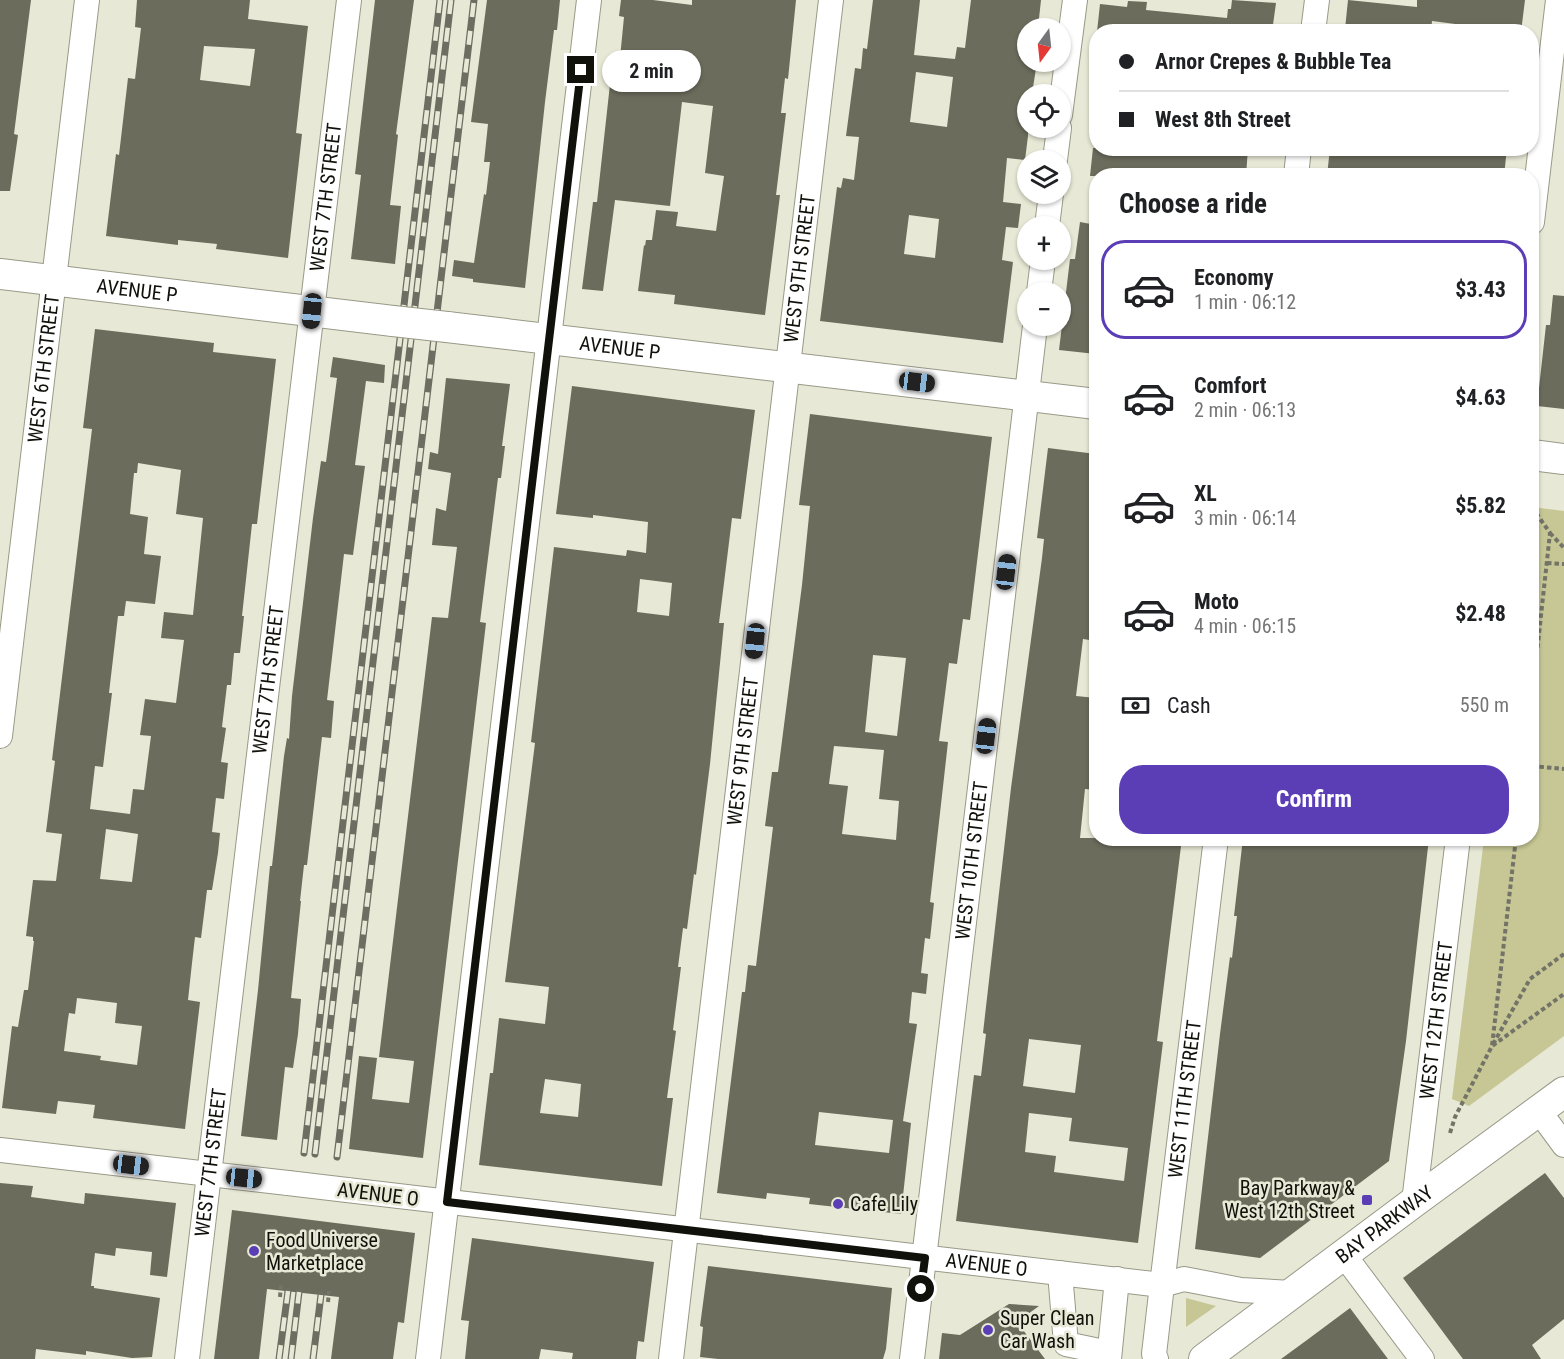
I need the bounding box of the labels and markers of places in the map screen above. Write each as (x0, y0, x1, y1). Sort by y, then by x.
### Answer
place label: Bay Parkway & West 12th Street (1224, 1176, 1355, 1223)
place label: Cafe Lily (850, 1192, 918, 1216)
marker: Bay Parkway & West 12th Street (1360, 1193, 1374, 1207)
marker: Cafe Lily (831, 1197, 845, 1211)
place label: Food Universe Marketplace (266, 1228, 378, 1275)
marker: Food Universe Marketplace (247, 1244, 261, 1258)
place label: Super Clean Car Wash (1000, 1306, 1095, 1353)
marker: Super Clean Car Wash (981, 1323, 995, 1337)

